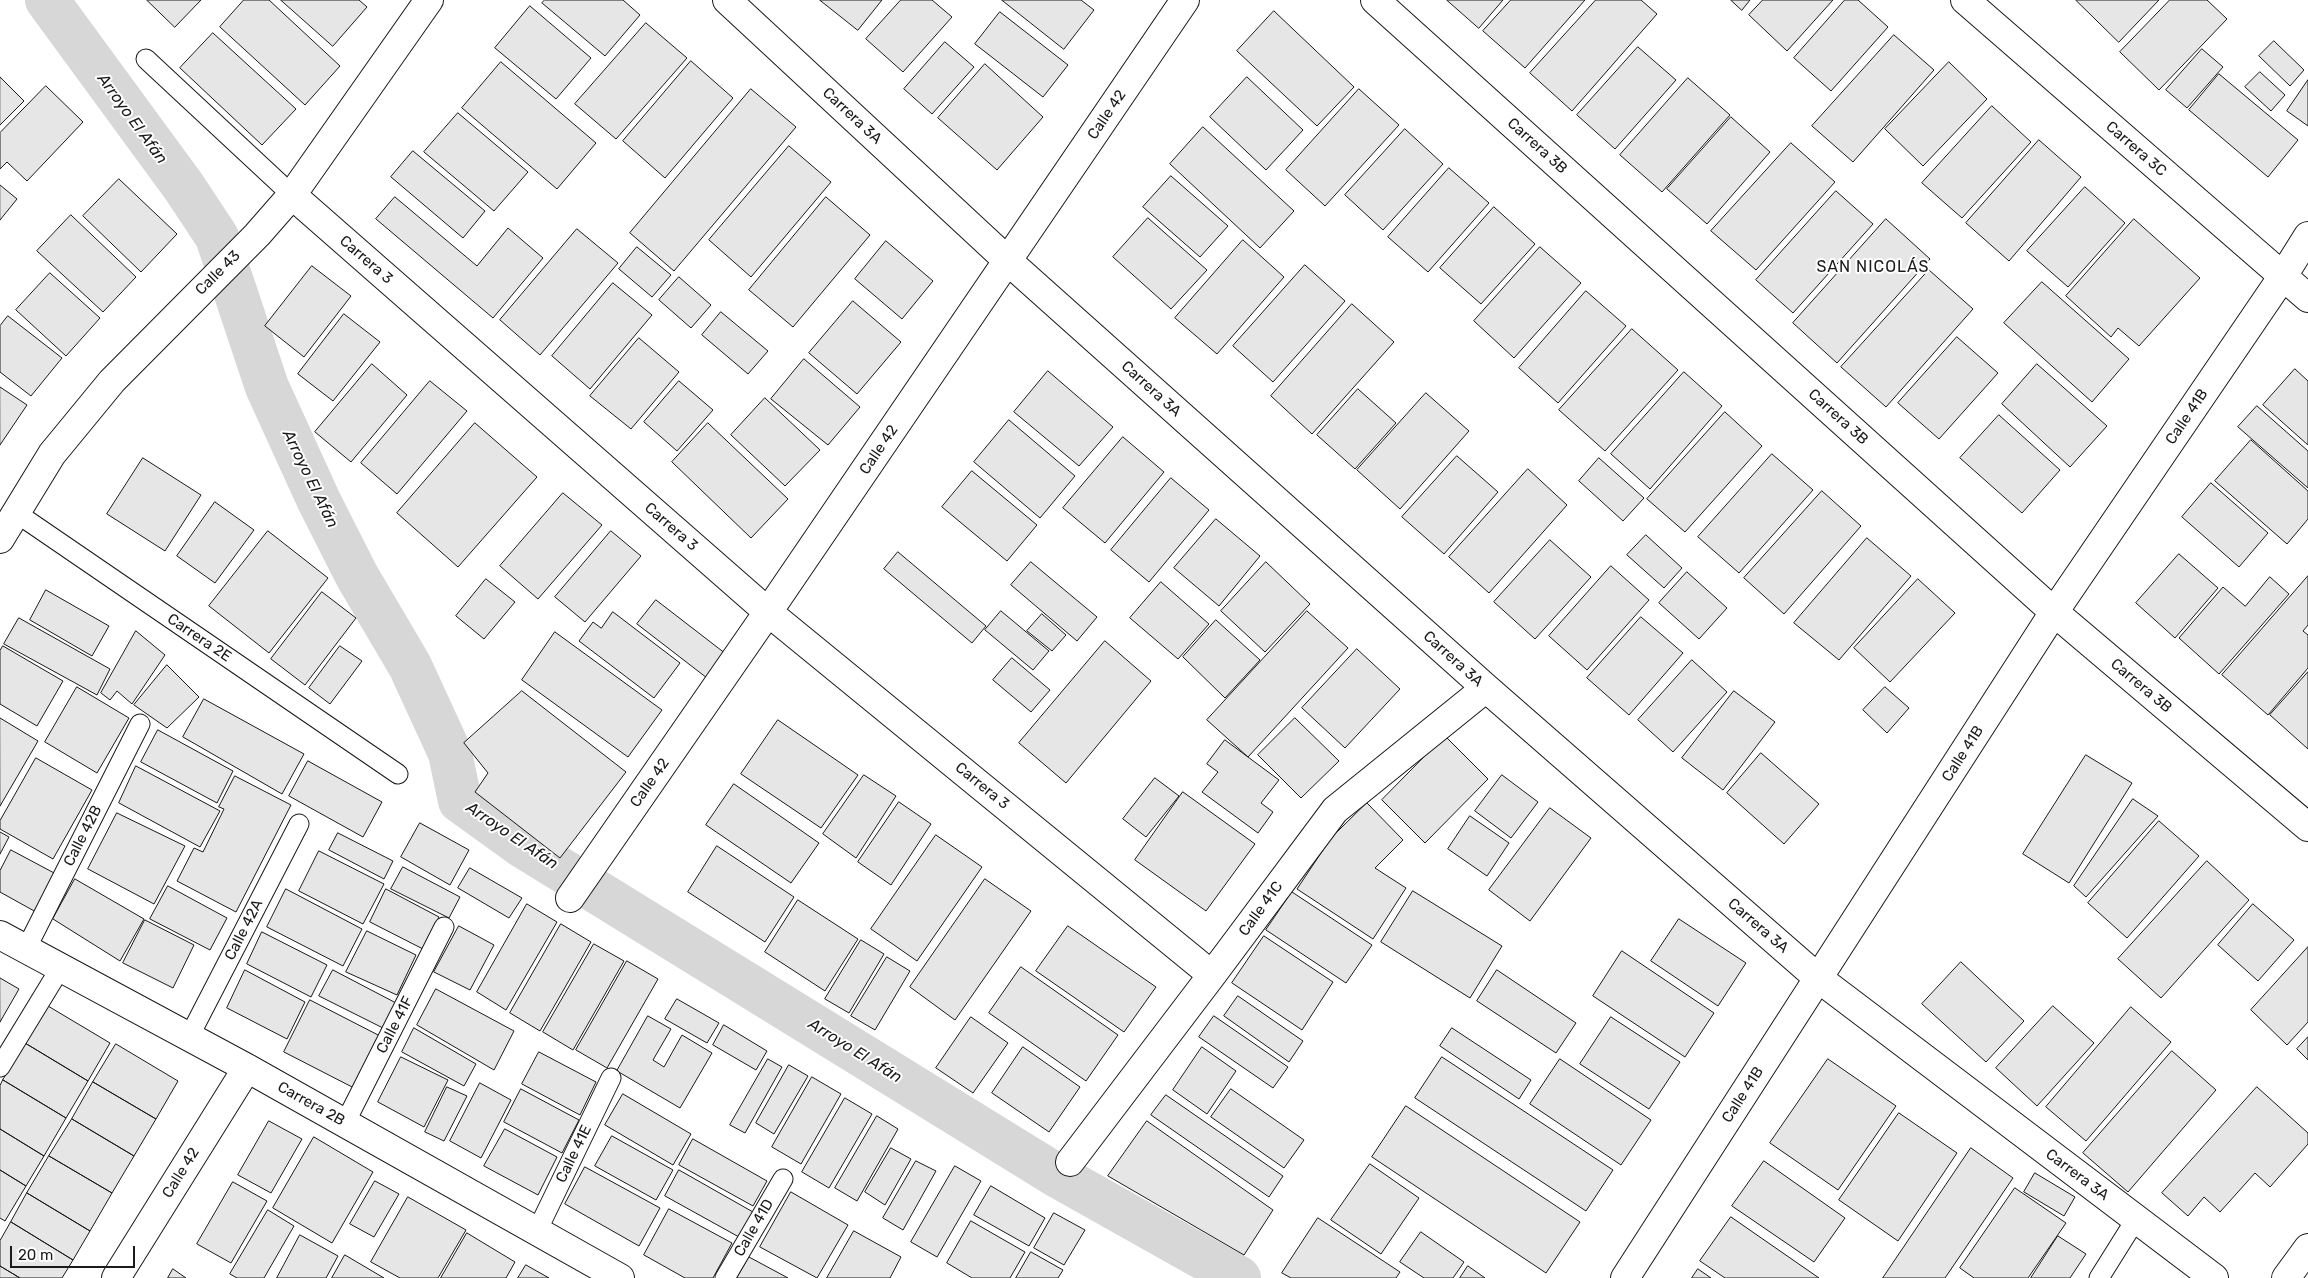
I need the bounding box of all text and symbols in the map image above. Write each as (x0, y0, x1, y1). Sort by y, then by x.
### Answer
water label: Arroyo El Afán (93, 70, 171, 168)
street label: Carrera 3A (819, 84, 885, 148)
street label: Calle 42 (1084, 87, 1130, 143)
street label: Carrera 3B (1503, 114, 1571, 178)
street label: Carrera 3C (2102, 118, 2170, 180)
street label: Carrera 3 (336, 232, 396, 288)
street label: Calle 43 (192, 247, 244, 299)
district label: SAN NICOLÁS (1815, 257, 1931, 277)
street label: Carrera 3A (1117, 357, 1185, 421)
street label: Carrera 3B (1804, 385, 1872, 449)
street label: Calle 41B (2162, 386, 2212, 448)
street label: Calle 42 (856, 422, 902, 478)
water label: Arroyo El Afán (278, 427, 342, 531)
street label: Carrera 3 (641, 499, 701, 555)
street label: Carrera 2E (164, 610, 234, 666)
street label: Carrera 3A (1419, 627, 1487, 691)
street label: Carrera 3B (2107, 655, 2175, 717)
street label: Calle 41B (1938, 723, 1988, 785)
street label: Calle 42 (627, 755, 673, 811)
street label: Carrera 3 (951, 759, 1013, 813)
water label: Arroyo El Afán (462, 798, 562, 874)
street label: Calle 42B (60, 803, 106, 869)
street label: Calle 41C (1235, 878, 1287, 940)
street label: Carrera 3A (1724, 895, 1792, 957)
street label: Calle 42A (221, 897, 267, 963)
street label: Calle 41F (373, 993, 417, 1057)
water label: Arroyo El Afán (805, 1015, 905, 1087)
street label: Calle 41B (1718, 1064, 1768, 1126)
street label: Carrera 2B (274, 1078, 348, 1130)
street label: Calle 41E (552, 1122, 596, 1186)
street label: Calle 42 (159, 1145, 203, 1201)
street label: Carrera 3A (2042, 1145, 2112, 1205)
street label: Calle 41D (730, 1196, 778, 1260)
scale bar (12, 1236, 138, 1268)
text: 20 m (18, 1246, 53, 1264)

